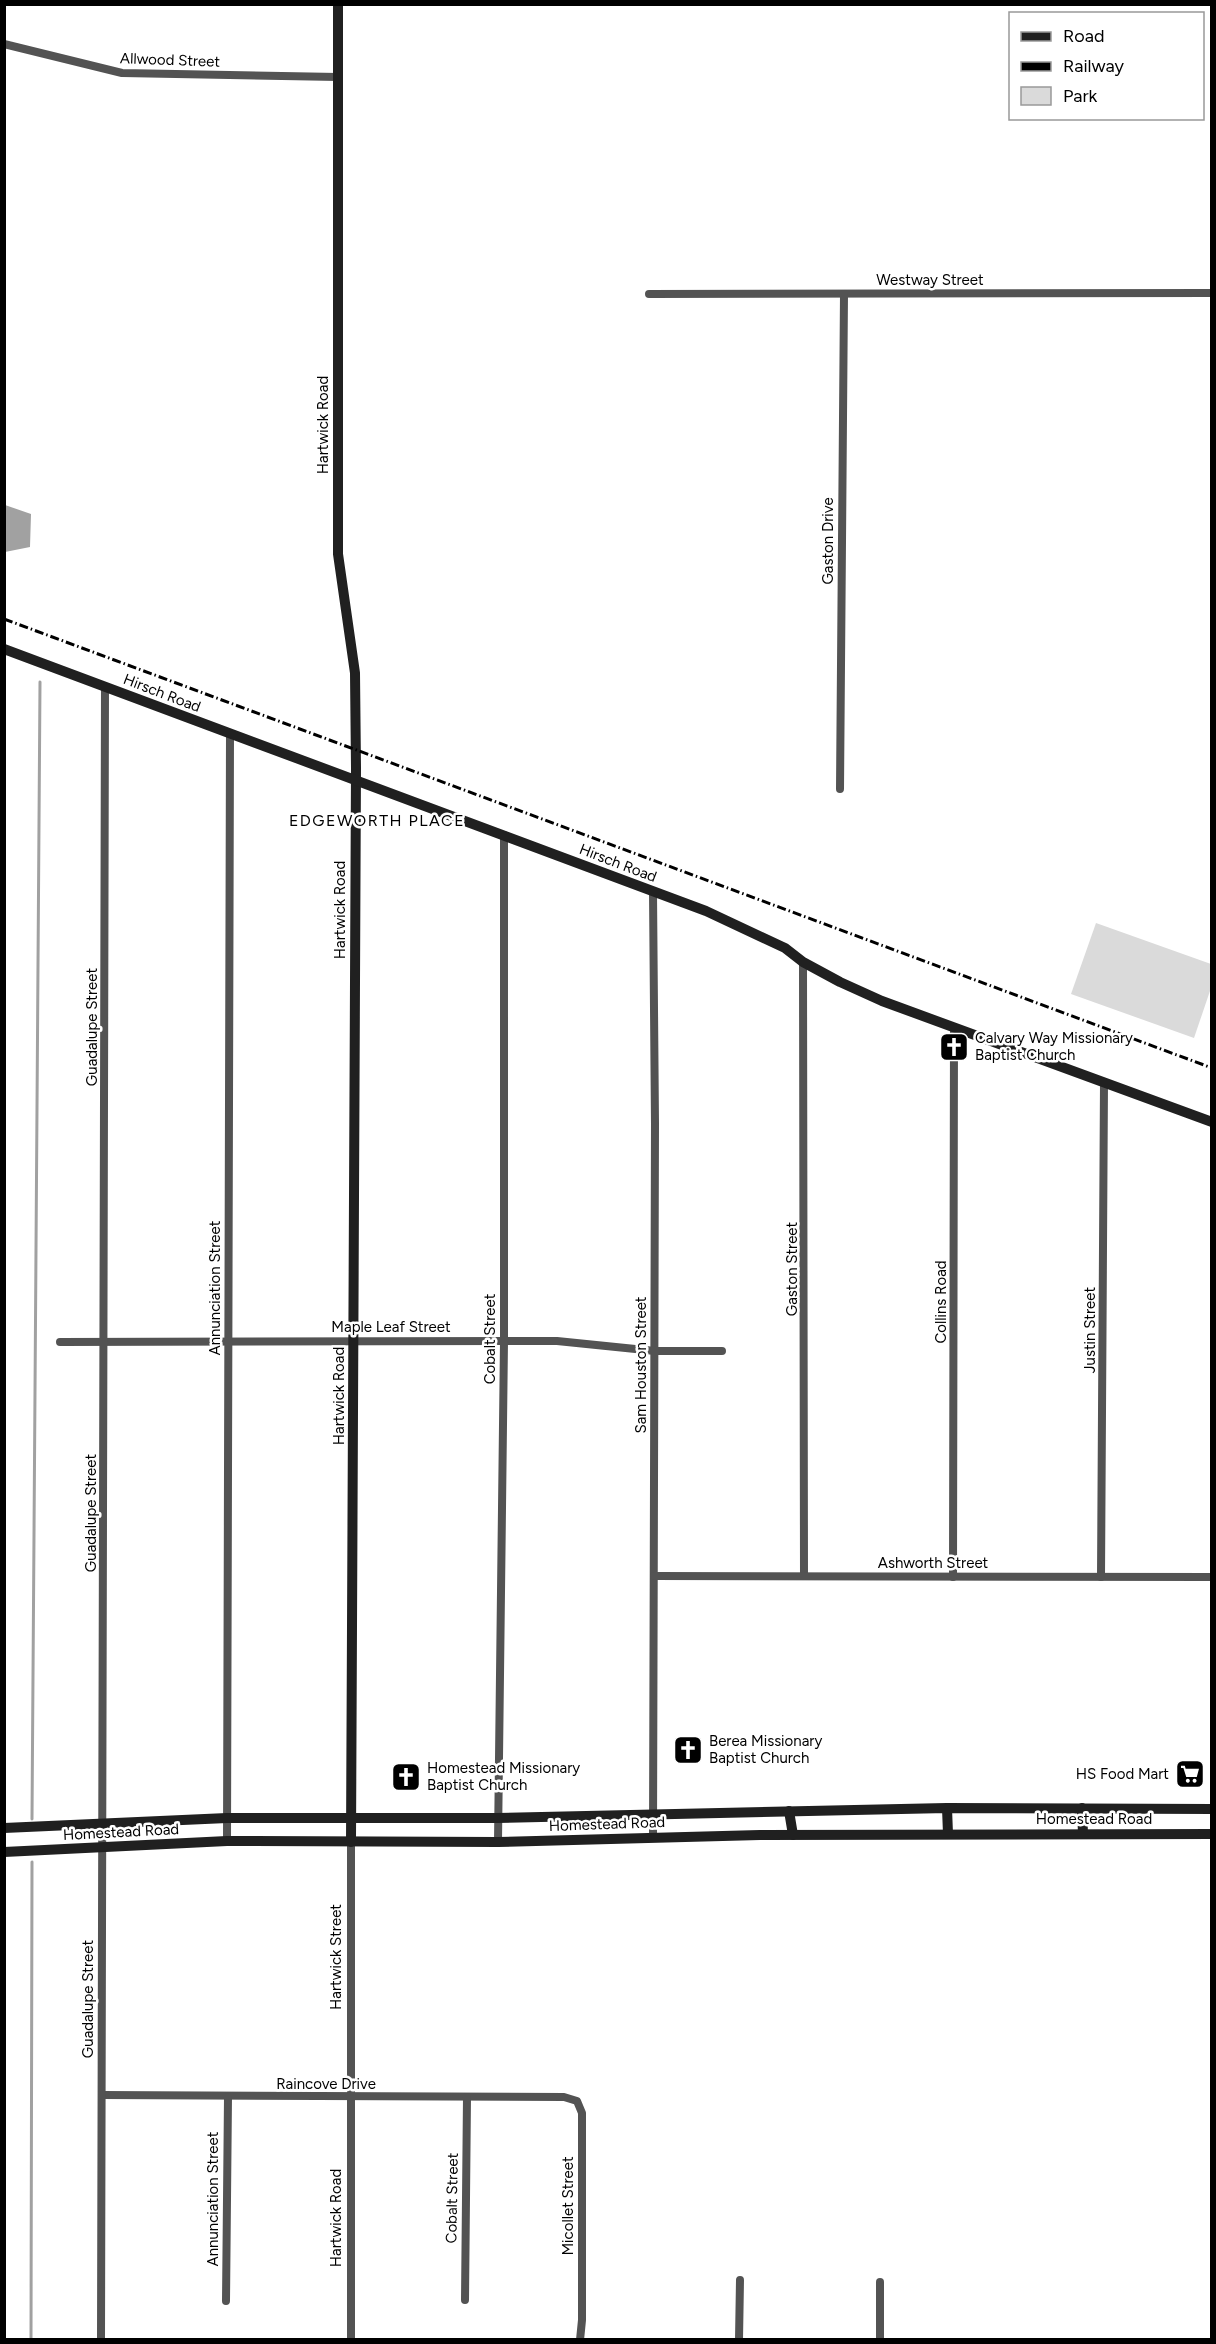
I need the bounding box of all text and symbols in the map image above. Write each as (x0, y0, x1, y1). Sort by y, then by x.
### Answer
legend (1009, 12, 1204, 120)
text: Road (1063, 25, 1104, 47)
street label: Allwood Street (120, 49, 221, 71)
text: Railway (1063, 55, 1125, 77)
text: Park (1063, 85, 1098, 107)
street label: Westway Street (876, 271, 984, 289)
street label: Hartwick Road (314, 376, 332, 474)
street label: Gaston Drive (819, 497, 837, 585)
street label: Hirsch Road (121, 670, 203, 716)
district label: EDGEWORTH PLACE (289, 811, 465, 830)
street label: Hirsch Road (577, 840, 659, 886)
street label: Hartwick Road (331, 861, 349, 959)
street label: Guadalupe Street (83, 968, 101, 1086)
place label: Calvary Way Missionary Baptist Church (975, 1029, 1133, 1064)
church icon: Calvary Way Missionary Baptist Church (938, 1031, 970, 1063)
street label: Annunciation Street (206, 1220, 224, 1355)
street label: Gaston Street (783, 1221, 801, 1316)
street label: Collins Road (932, 1260, 950, 1344)
street label: Justin Street (1081, 1287, 1099, 1373)
street label: Cobalt Street (481, 1293, 499, 1384)
street label: Sam Houston Street (632, 1296, 650, 1434)
street label: Maple Leaf Street (331, 1318, 451, 1336)
street label: Hartwick Road (330, 1347, 348, 1445)
street label: Guadalupe Street (82, 1454, 100, 1572)
street label: Ashworth Street (878, 1554, 989, 1572)
place label: Berea Missionary Baptist Church (709, 1732, 822, 1767)
church icon: Berea Missionary Baptist Church (672, 1734, 704, 1766)
supermarket icon: HS Food Mart (1174, 1758, 1206, 1790)
place label: Homestead Missionary Baptist Church (427, 1759, 580, 1794)
church icon: Homestead Missionary Baptist Church (390, 1761, 422, 1793)
place label: HS Food Mart (1076, 1765, 1169, 1783)
street label: Homestead Road (1036, 1810, 1152, 1828)
street label: Homestead Road (549, 1813, 665, 1835)
street label: Homestead Road (62, 1820, 180, 1844)
street label: Hartwick Street (327, 1904, 345, 2010)
street label: Guadalupe Street (79, 1940, 97, 2058)
street label: Raincove Drive (276, 2075, 376, 2093)
street label: Annunciation Street (204, 2131, 222, 2266)
street label: Cobalt Street (442, 2152, 462, 2243)
street label: Micollet Street (559, 2156, 577, 2256)
street label: Hartwick Road (327, 2169, 345, 2267)

